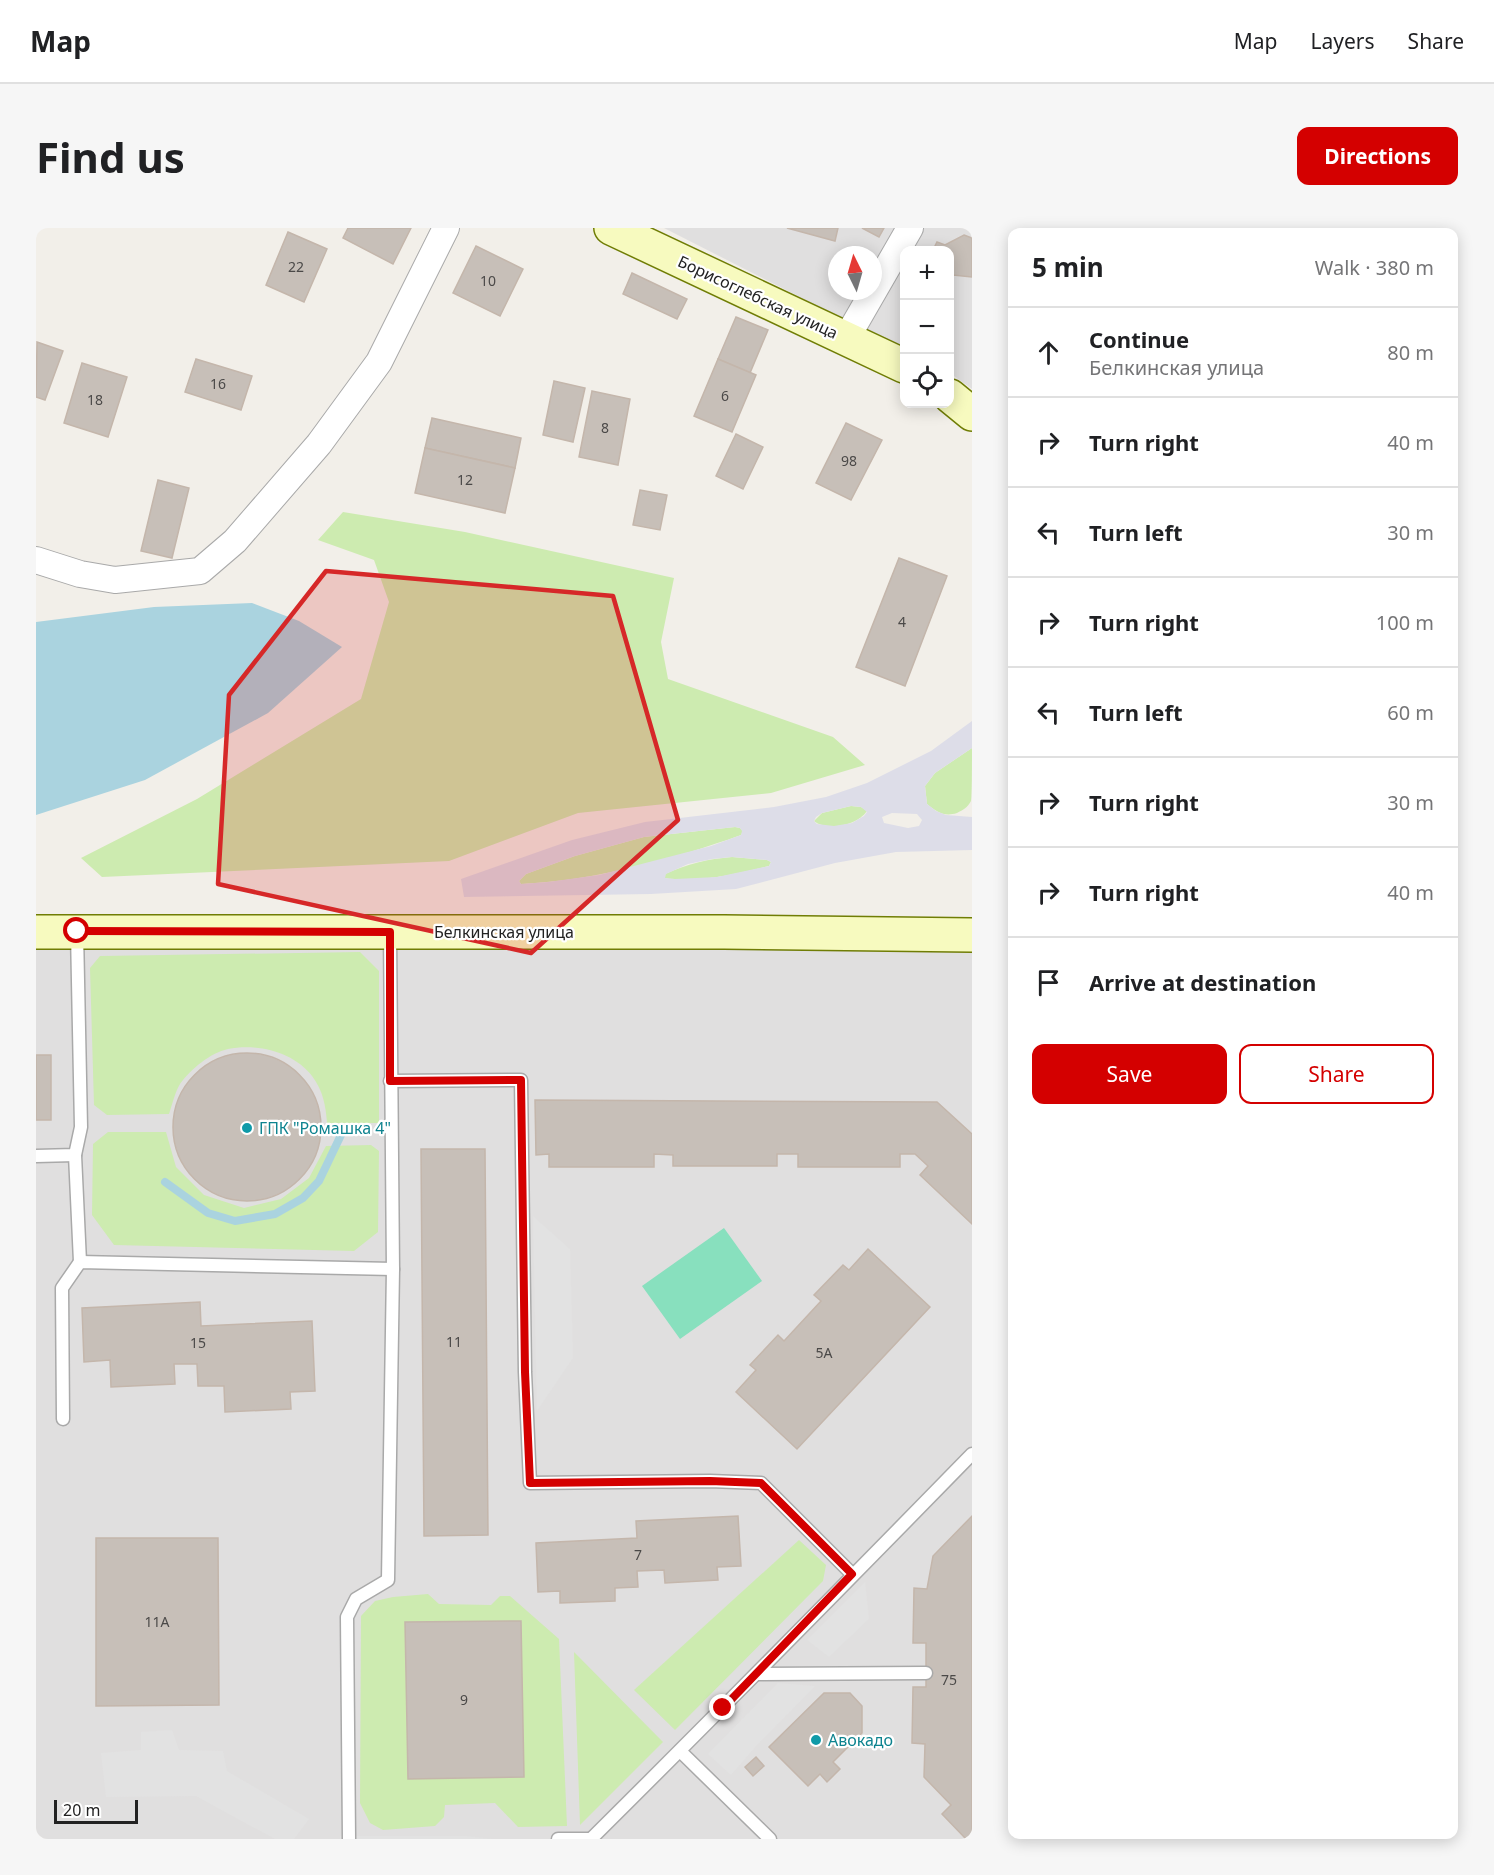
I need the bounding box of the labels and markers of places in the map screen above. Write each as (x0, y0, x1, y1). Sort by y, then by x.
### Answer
place label: ГПК "Ромашка 4" (259, 1117, 391, 1139)
marker: ГПК "Ромашка 4" (240, 1121, 254, 1135)
place label: Авокадо (828, 1729, 893, 1751)
marker: Авокадо (809, 1733, 823, 1747)

